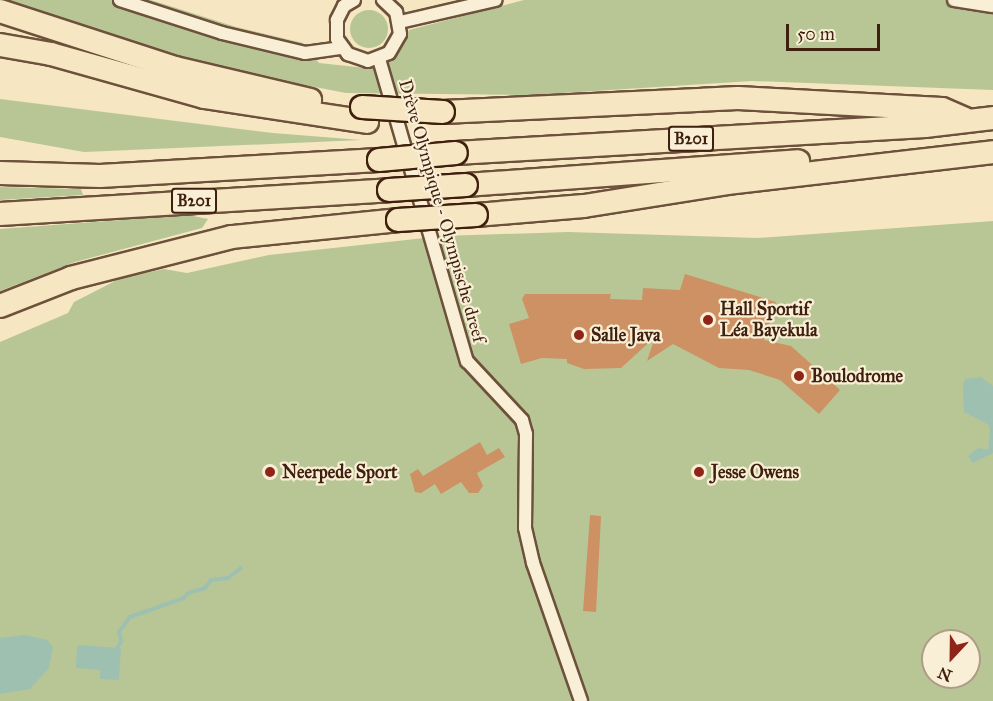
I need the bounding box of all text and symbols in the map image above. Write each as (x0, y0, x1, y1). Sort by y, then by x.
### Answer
scale bar (789, 12, 884, 50)
text: 50 m (797, 23, 835, 45)
street label: Drève Olympique - Olympische dreef (394, 77, 490, 345)
road number: B201 (667, 126, 715, 152)
road number: B201 (170, 188, 218, 214)
place label: Hall Sportif Léa Bayekula (720, 299, 818, 342)
marker: Hall Sportif Léa Bayekula (701, 313, 715, 327)
place label: Salle Java (591, 324, 660, 346)
marker: Salle Java (572, 328, 586, 342)
place label: Boulodrome (811, 365, 903, 387)
marker: Boulodrome (792, 369, 806, 383)
place label: Neerpede Sport (282, 461, 397, 483)
place label: Jesse Owens (711, 461, 799, 483)
marker: Neerpede Sport (263, 465, 277, 479)
marker: Jesse Owens (692, 465, 706, 479)
north arrow (921, 629, 981, 689)
text: N (935, 663, 955, 686)

